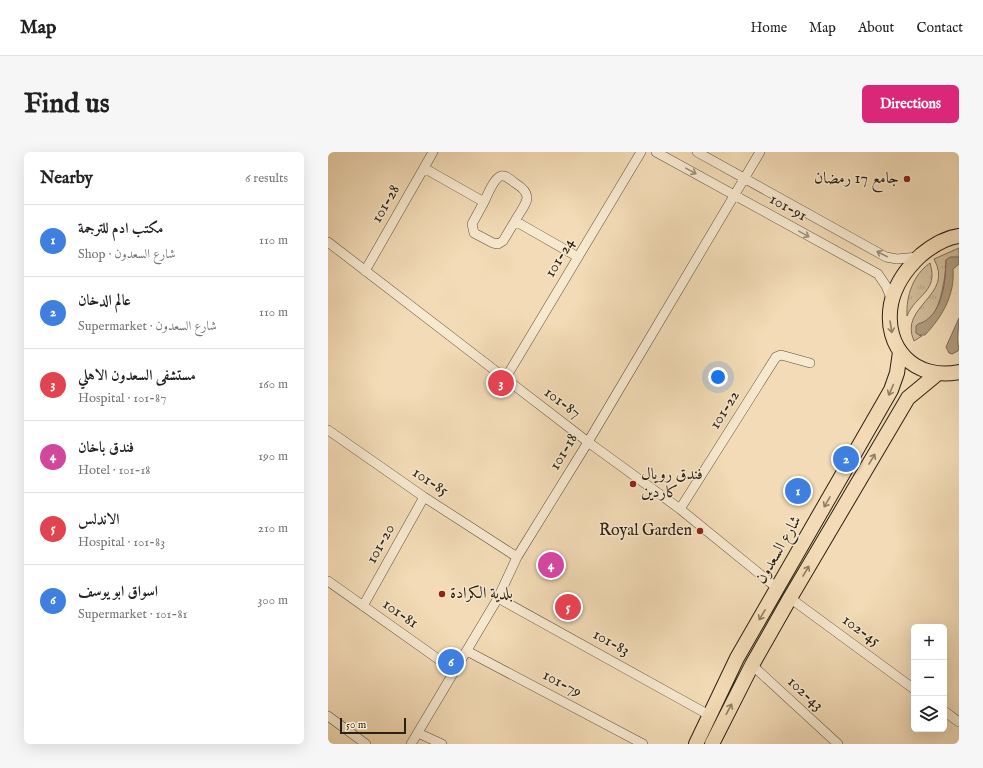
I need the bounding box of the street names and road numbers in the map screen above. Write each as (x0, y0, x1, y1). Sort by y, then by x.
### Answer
street label: 101-28 (367, 181, 405, 227)
street label: 101-91 (766, 190, 810, 226)
street label: 101-24 (541, 235, 580, 281)
street label: 101-87 (540, 383, 584, 423)
street label: 101-22 (705, 387, 745, 433)
street label: 101-18 (545, 430, 583, 474)
street label: 101-85 (408, 463, 452, 501)
street label: شارع السعدون (751, 512, 808, 589)
street label: 101-20 (362, 520, 400, 567)
street label: 101-81 (378, 595, 422, 633)
street label: 102-45 (838, 610, 884, 652)
street label: 101-83 (589, 625, 633, 661)
street label: 101-79 (539, 665, 585, 703)
street label: 102-43 (783, 672, 827, 716)

